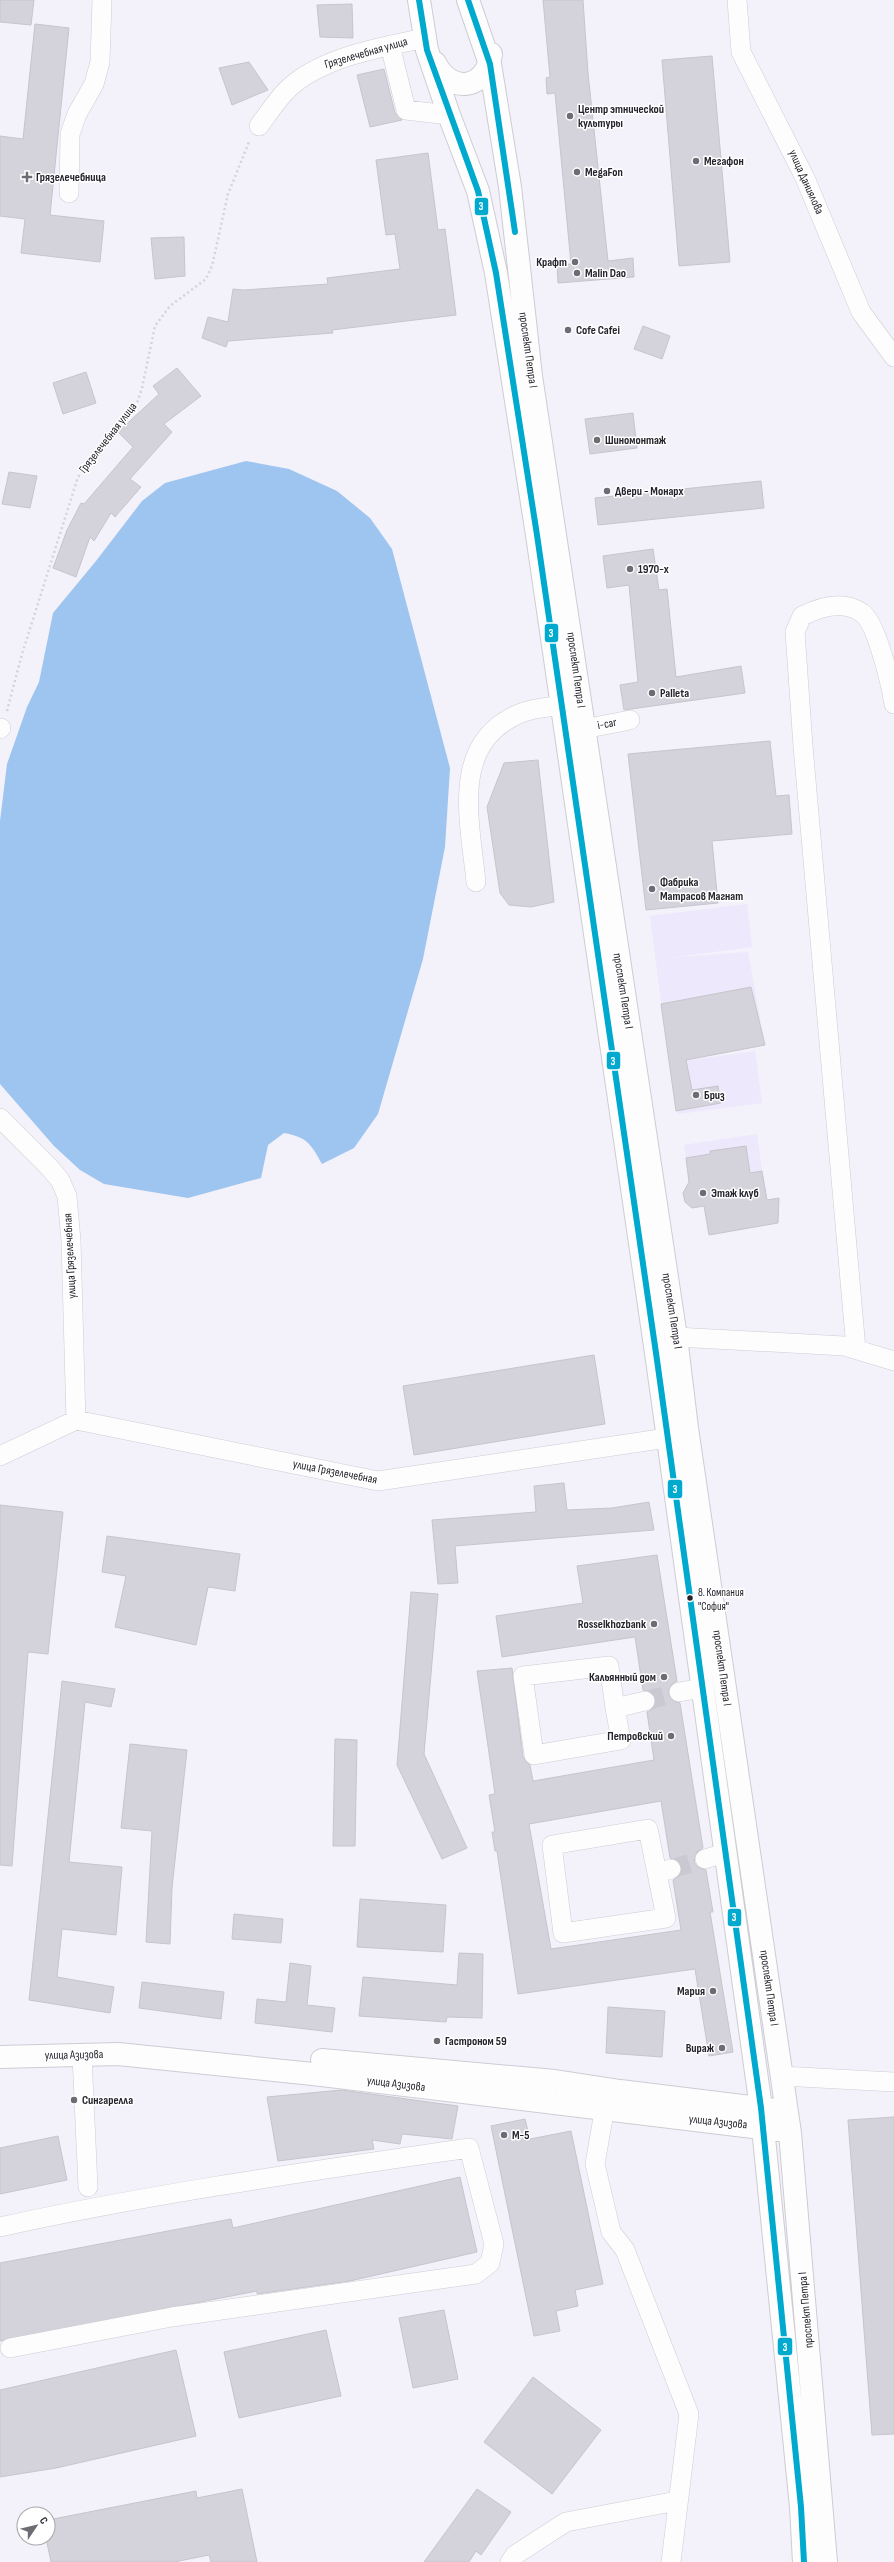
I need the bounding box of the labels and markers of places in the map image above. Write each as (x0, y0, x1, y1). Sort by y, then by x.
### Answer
place label: Центр этнической культуры (578, 102, 664, 131)
marker: Центр этнической культуры (565, 111, 575, 121)
place label: Мегафон (704, 154, 744, 169)
marker: Мегафон (691, 156, 701, 166)
place label: MegaFon (585, 165, 623, 180)
marker: MegaFon (572, 167, 582, 177)
place label: Грязелечебница (36, 170, 106, 185)
marker: Грязелечебница (21, 171, 33, 183)
place label: Крафт (536, 255, 567, 270)
marker: Крафт (570, 257, 580, 267)
place label: Malin Dao (585, 266, 626, 281)
marker: Malin Dao (572, 268, 582, 278)
place label: Cofe Cafei (576, 323, 620, 338)
marker: Cofe Cafei (563, 325, 573, 335)
place label: Шиномонтаж (605, 433, 667, 448)
marker: Шиномонтаж (592, 435, 602, 445)
place label: Двери - Монарх (615, 484, 683, 499)
marker: Двери - Монарх (602, 486, 612, 496)
place label: 1970-х (638, 562, 669, 577)
marker: 1970-х (625, 564, 635, 574)
place label: Palleta (660, 686, 689, 701)
marker: Palleta (647, 688, 657, 698)
place label: Фабрика Матрасов Магнат (660, 875, 743, 904)
marker: Фабрика Матрасов Магнат (647, 884, 657, 894)
place label: Бриз (704, 1088, 725, 1103)
marker: Бриз (691, 1090, 701, 1100)
place label: Этаж клуб (711, 1186, 759, 1201)
marker: Этаж клуб (698, 1188, 708, 1198)
place label: 8. Компания "София" (698, 1586, 744, 1613)
marker: 8. Компания "София" (685, 1593, 695, 1603)
place label: Rosselkhozbank (578, 1617, 646, 1632)
marker: Rosselkhozbank (649, 1619, 659, 1629)
place label: Кальянный дом (589, 1670, 656, 1685)
marker: Кальянный дом (659, 1672, 669, 1682)
place label: Петровский (607, 1729, 663, 1744)
marker: Петровский (666, 1731, 676, 1741)
place label: Мария (677, 1984, 705, 1999)
marker: Мария (708, 1986, 718, 1996)
place label: Гастроном 59 (445, 2034, 507, 2049)
marker: Гастроном 59 (432, 2036, 442, 2046)
place label: Вираж (686, 2041, 715, 2056)
marker: Вираж (717, 2043, 727, 2053)
place label: Сингарелла (82, 2093, 133, 2108)
marker: Сингарелла (69, 2095, 79, 2105)
place label: М-5 (512, 2128, 529, 2143)
marker: М-5 (499, 2130, 509, 2140)

